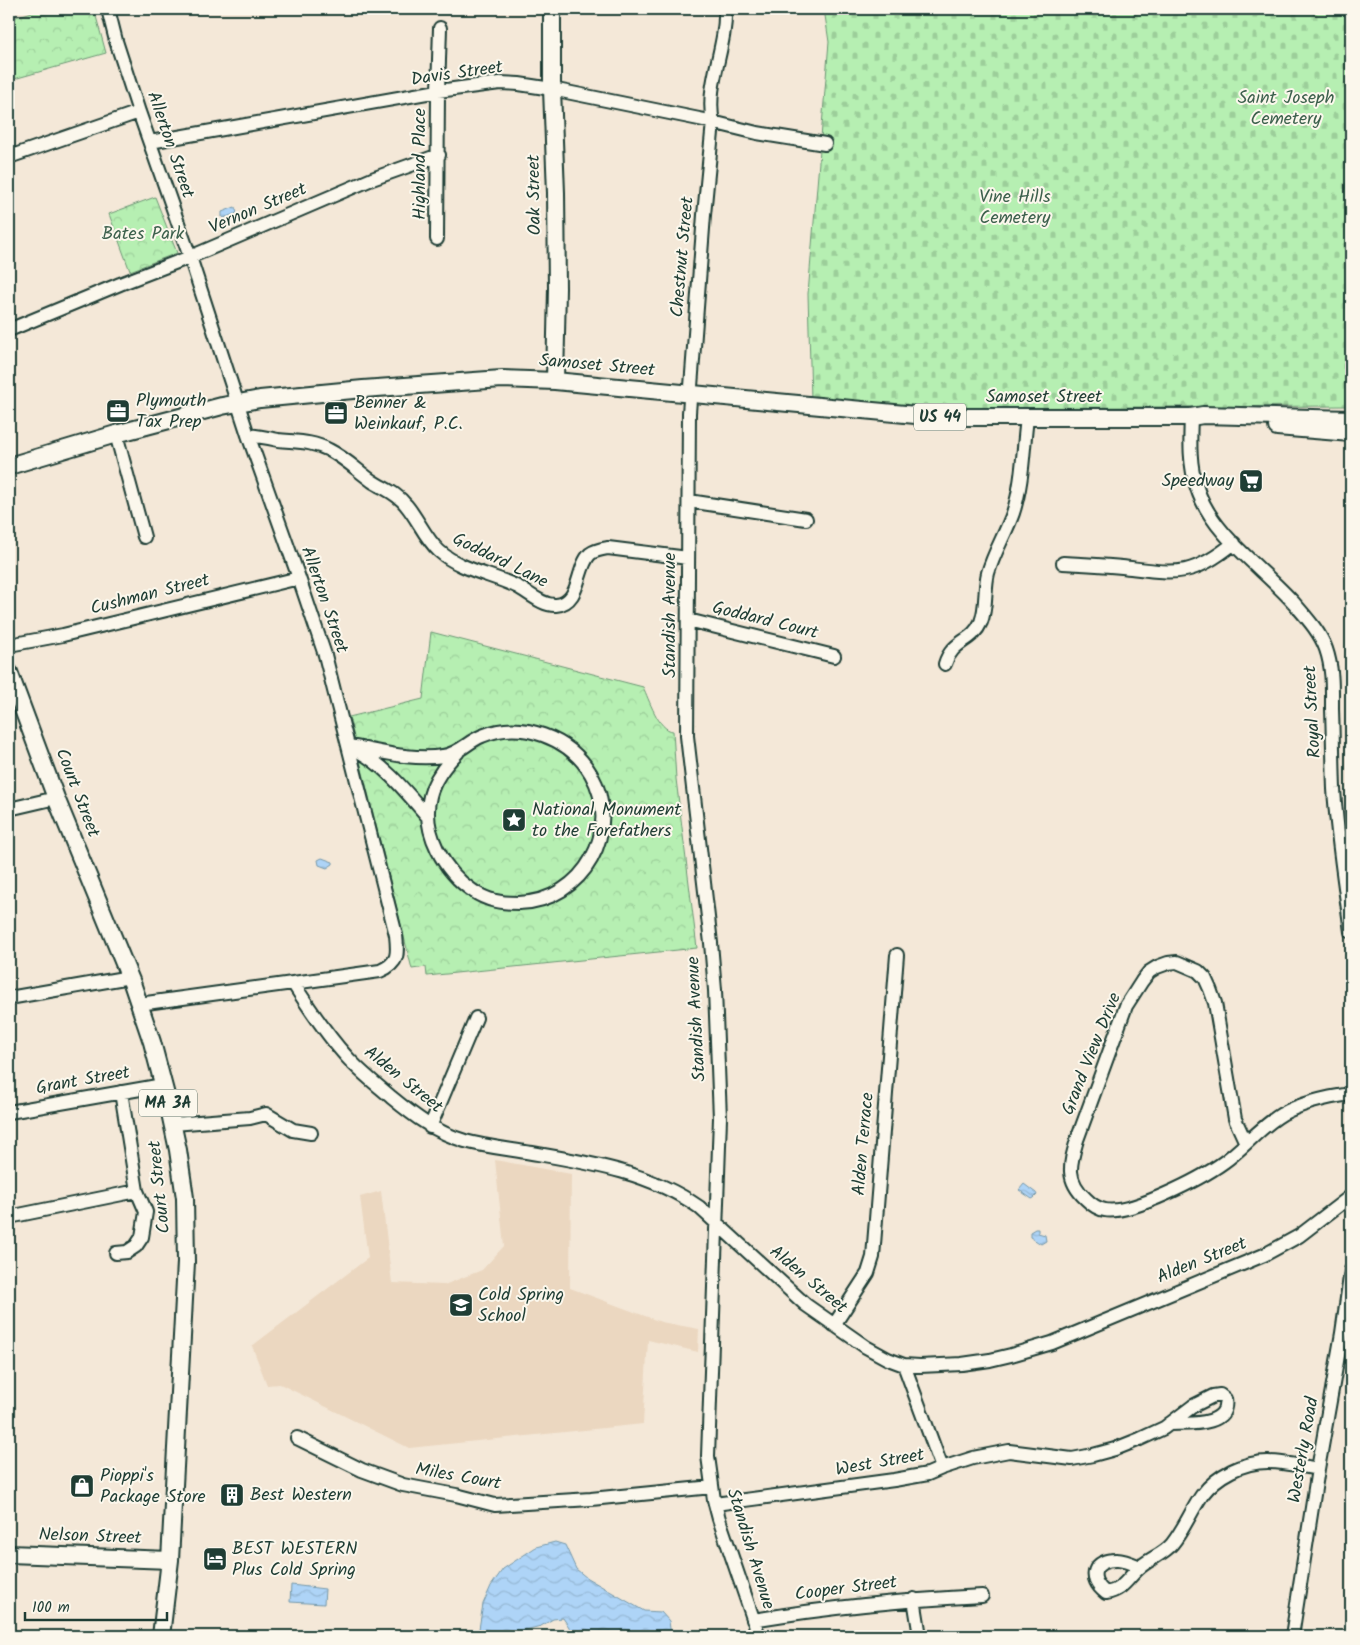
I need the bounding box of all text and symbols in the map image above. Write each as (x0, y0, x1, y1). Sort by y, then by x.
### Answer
street label: Davis Street (409, 53, 506, 95)
park label: Saint Joseph Cemetery (1238, 84, 1334, 134)
street label: Allerton Street (138, 88, 202, 203)
street label: Highland Place (406, 108, 435, 220)
street label: Oak Street (520, 153, 550, 236)
street label: Vernon Street (205, 175, 312, 243)
park label: Vine Hills Cemetery (979, 183, 1051, 233)
street label: Chestnut Street (663, 194, 703, 319)
park label: Bates Park (102, 220, 185, 249)
street label: Samoset Street (538, 346, 657, 386)
street label: Samoset Street (986, 383, 1103, 412)
place label: Plymouth Tax Prep (136, 387, 206, 437)
place label: Benner & Weinkauf, P.C. (354, 389, 463, 439)
office icon: Plymouth Tax Prep (105, 398, 131, 424)
office icon: Benner & Weinkauf, P.C. (323, 400, 349, 426)
road number: US 44 (914, 404, 966, 431)
place label: Speedway (1162, 467, 1235, 496)
supermarket icon: Speedway (1238, 468, 1264, 494)
street label: Goddard Lane (447, 525, 553, 597)
street label: Allerton Street (292, 543, 356, 658)
street label: Standish Avenue (656, 552, 685, 678)
street label: Cushman Street (87, 566, 214, 624)
street label: Goddard Court (709, 594, 822, 648)
street label: Royal Street (1296, 664, 1330, 759)
street label: Court Street (47, 744, 108, 843)
place label: National Monument to the Forefathers (532, 796, 682, 846)
place icon: National Monument to the Forefathers (501, 807, 527, 833)
street label: Standish Avenue (679, 956, 715, 1082)
street label: Grand View Drive (1054, 988, 1130, 1120)
street label: Alden Street (357, 1039, 450, 1122)
street label: Grant Street (34, 1058, 133, 1104)
road number: MA 3A (139, 1090, 197, 1116)
street label: Alden Terrace (845, 1091, 883, 1197)
street label: Court Street (141, 1138, 179, 1235)
street label: Alden Street (1153, 1229, 1252, 1292)
street label: Alden Street (762, 1238, 854, 1322)
place label: Cold Spring School (478, 1281, 564, 1331)
school or university icon: Cold Spring School (448, 1292, 474, 1318)
street label: Westerly Road (1280, 1394, 1328, 1505)
street label: West Street (833, 1441, 928, 1485)
street label: Miles Court (413, 1455, 504, 1499)
place label: Pioppi's Package Store (100, 1462, 206, 1512)
shop icon: Pioppi's Package Store (69, 1473, 95, 1499)
place label: Best Western (250, 1481, 352, 1510)
building icon: Best Western (219, 1482, 245, 1508)
street label: Standish Avenue (718, 1485, 782, 1613)
street label: Nelson Street (38, 1521, 143, 1553)
place label: BEST WESTERN Plus Cold Spring (232, 1535, 357, 1585)
hotel icon: BEST WESTERN Plus Cold Spring (202, 1546, 228, 1572)
street label: Cooper Street (793, 1568, 900, 1610)
scale bar (25, 1590, 168, 1622)
text: 100 m (32, 1596, 70, 1620)

